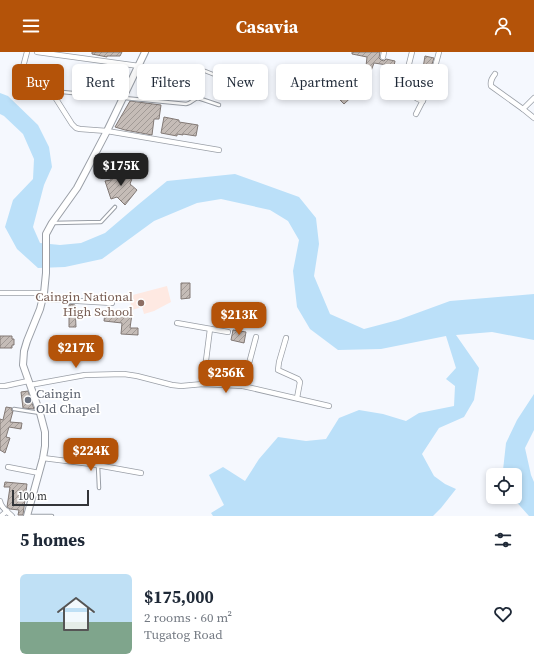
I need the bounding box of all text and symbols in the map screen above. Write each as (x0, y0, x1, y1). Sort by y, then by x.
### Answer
text: Casavia (236, 14, 298, 39)
icon: menu (20, 15, 42, 37)
icon: person (492, 15, 514, 37)
chip: Buy (12, 64, 64, 100)
chip: Rent (72, 64, 129, 100)
chip: Filters (137, 64, 205, 100)
chip: New (213, 64, 268, 100)
chip: Apartment (276, 64, 372, 100)
chip: House (380, 64, 448, 100)
pin: $175K (93, 153, 149, 187)
text: $175K (102, 157, 140, 174)
place label: Caingin National High School (35, 288, 133, 320)
marker: Caingin National High School (136, 298, 146, 308)
pin: $213K (211, 302, 267, 336)
text: $213K (220, 306, 258, 323)
pin: $217K (48, 335, 104, 369)
text: $217K (57, 339, 95, 356)
pin: $256K (198, 360, 254, 394)
text: $256K (207, 364, 245, 381)
place label: Caingin Old Chapel (36, 385, 100, 417)
marker: Caingin Old Chapel (23, 395, 33, 405)
pin: $224K (63, 438, 119, 472)
text: $224K (72, 442, 110, 459)
map controls (486, 468, 522, 504)
button: locate (486, 468, 522, 504)
scale bar (12, 488, 89, 507)
text: 100 m (18, 489, 47, 504)
text: 5 homes (20, 528, 85, 552)
icon: filters (492, 529, 514, 551)
text: $175,000 (144, 585, 214, 609)
icon: home (52, 590, 100, 638)
icon: heart (492, 603, 514, 625)
text: 2 rooms · 60 m² (144, 609, 232, 626)
text: Tugatog Road (144, 626, 223, 643)

